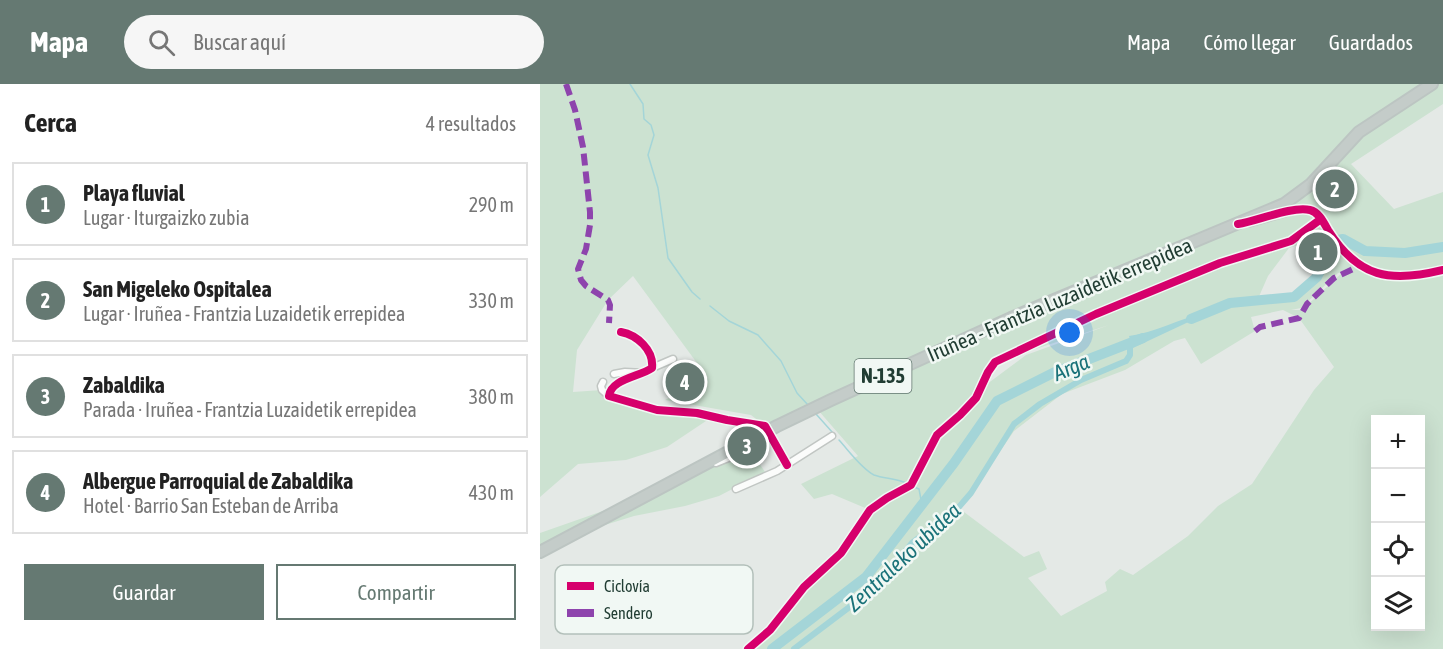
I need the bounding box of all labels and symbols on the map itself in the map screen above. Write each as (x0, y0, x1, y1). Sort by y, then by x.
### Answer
pin: 2 (1316, 166, 1354, 212)
pin: 1 (1298, 230, 1338, 274)
street label: Iruñea - Frantzia Luzaidetik errepidea (924, 232, 1196, 366)
your location (1055, 318, 1084, 347)
water label: Arga (1048, 348, 1093, 386)
road number: N-135 (854, 359, 912, 393)
pin: 4 (666, 360, 704, 404)
pin: 3 (728, 424, 766, 469)
water label: Zentraleko ubidea (840, 497, 966, 617)
legend (555, 565, 753, 634)
text: Ciclovía (604, 577, 650, 595)
text: Sendero (604, 604, 653, 622)

